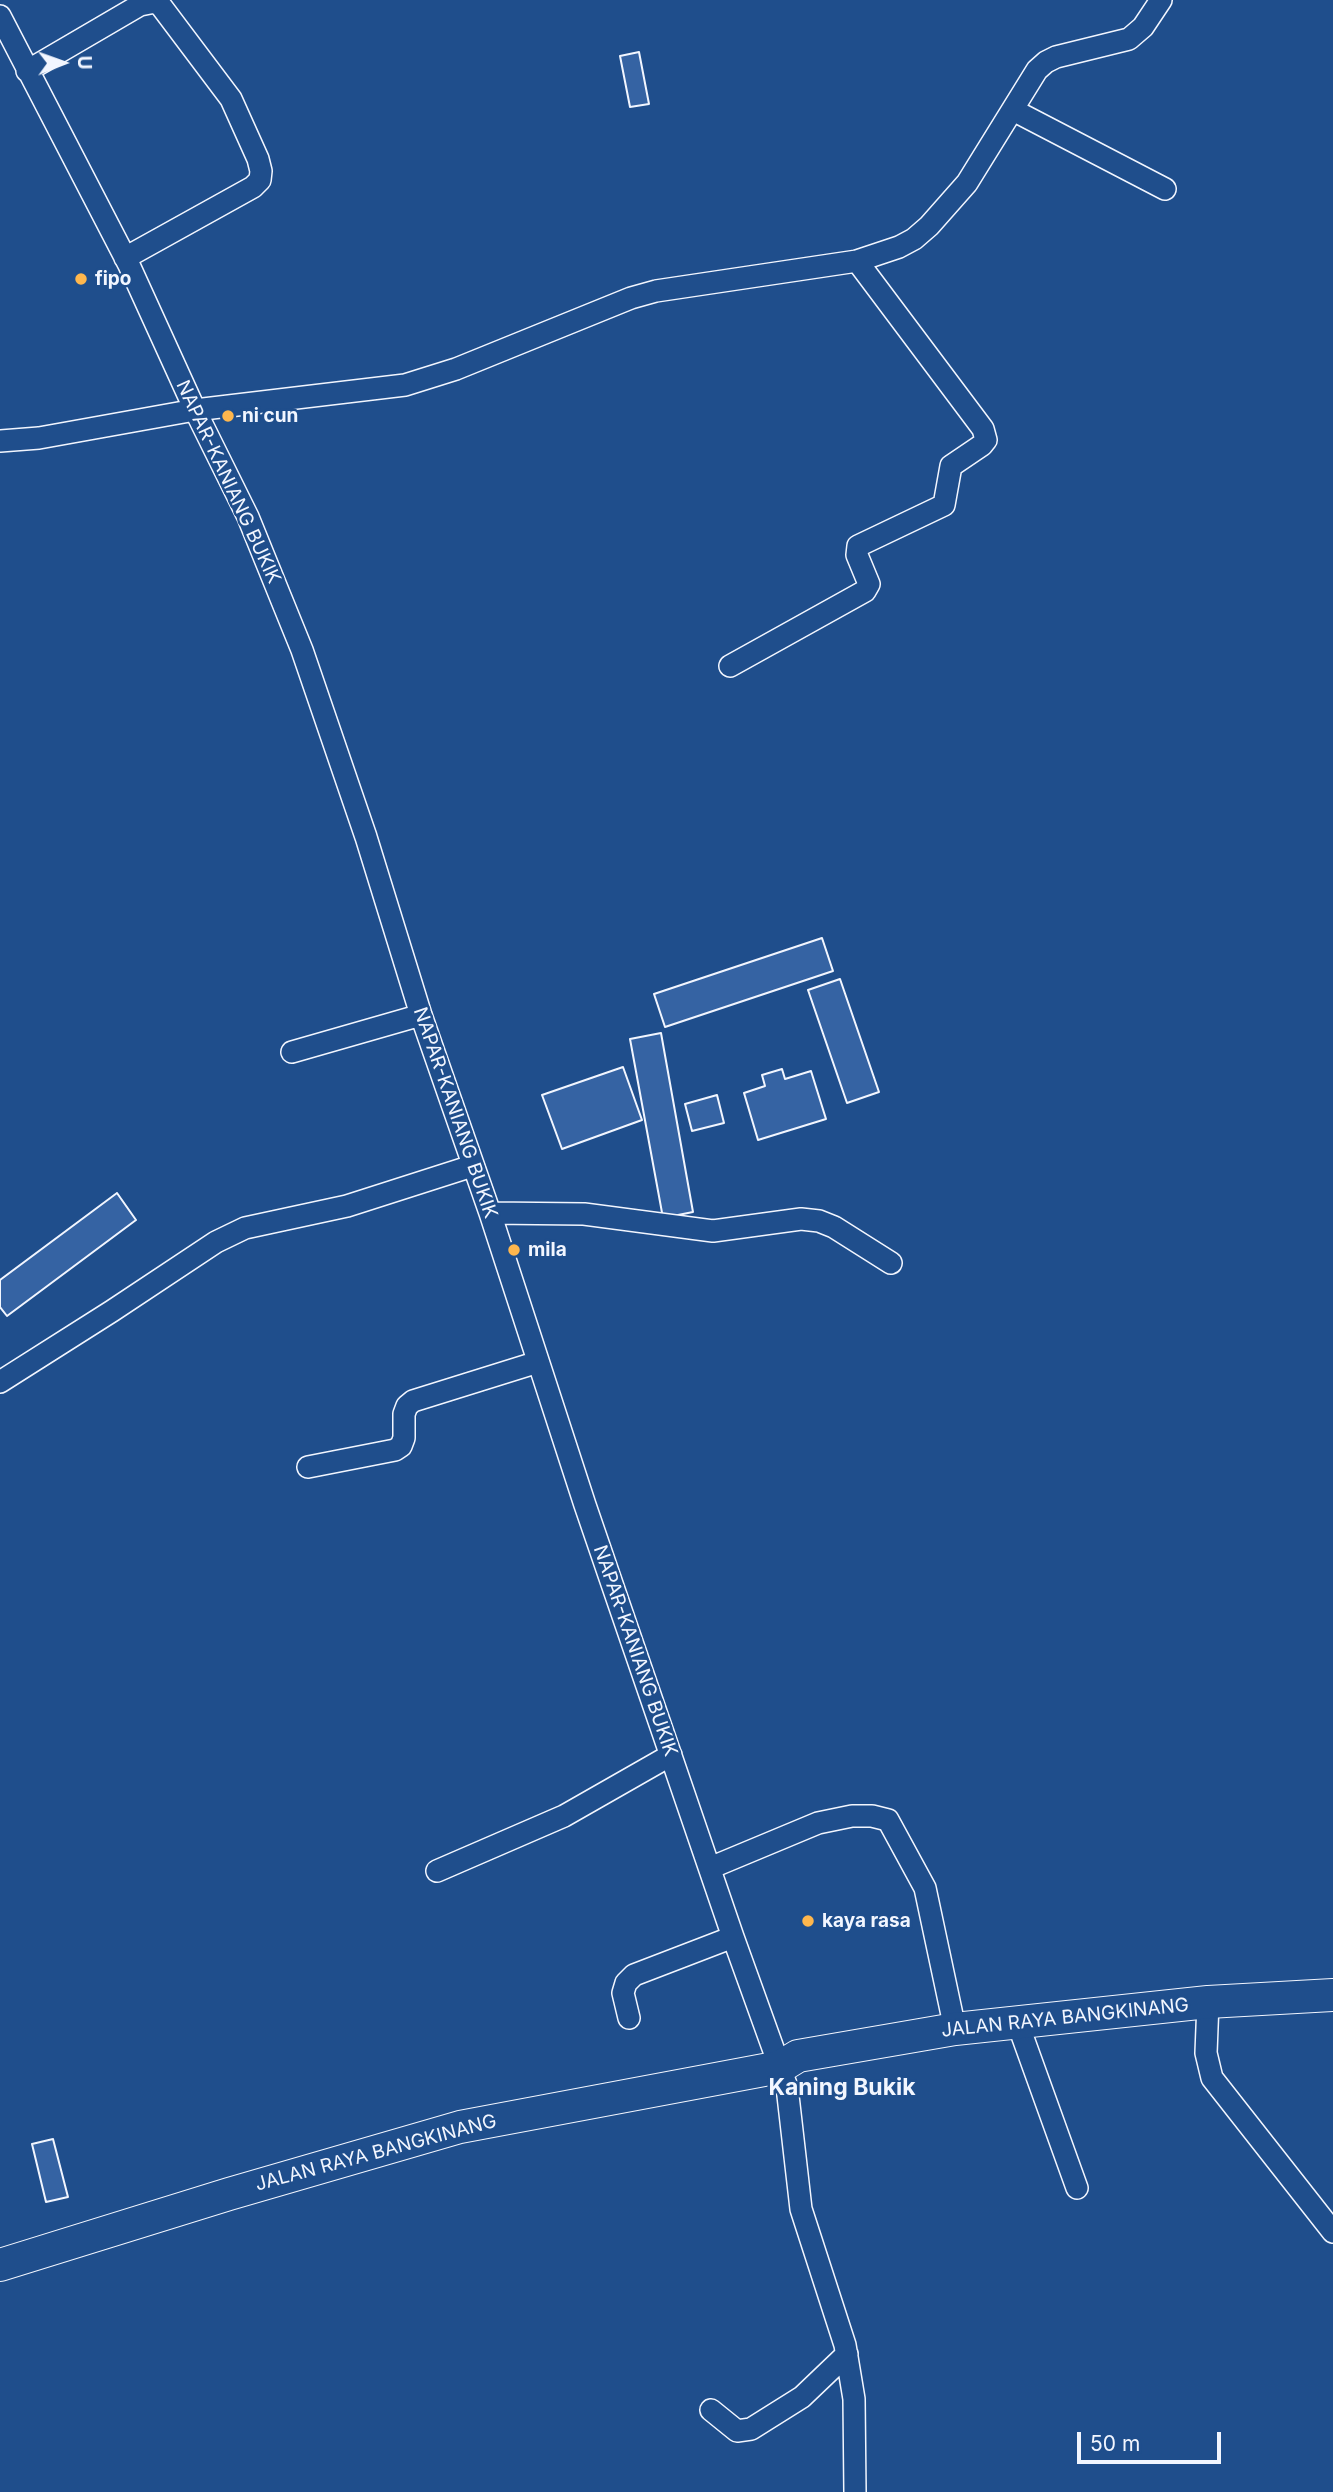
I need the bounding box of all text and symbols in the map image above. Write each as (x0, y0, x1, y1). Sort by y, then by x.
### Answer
north arrow (28, 28, 98, 98)
text: U (73, 55, 96, 70)
place label: fipo (95, 268, 131, 290)
marker: fipo (73, 271, 89, 287)
street label: NAPAR-KANIANG BUKIK (171, 377, 285, 587)
place label: ni cun (242, 405, 298, 427)
marker: ni cun (220, 408, 236, 424)
street label: NAPAR-KANIANG BUKIK (408, 1004, 502, 1222)
place label: mila (528, 1239, 567, 1261)
marker: mila (506, 1242, 522, 1258)
street label: NAPAR-KANIANG BUKIK (588, 1542, 682, 1760)
place label: kaya rasa (822, 1910, 911, 1932)
marker: kaya rasa (800, 1913, 816, 1929)
street label: JALAN RAYA BANGKINANG (940, 1994, 1190, 2042)
district label: Kaning Bukik (768, 2074, 916, 2102)
street label: JALAN RAYA BANGKINANG (253, 2110, 499, 2196)
scale bar (1081, 2418, 1224, 2462)
text: 50 m (1090, 2431, 1140, 2456)

